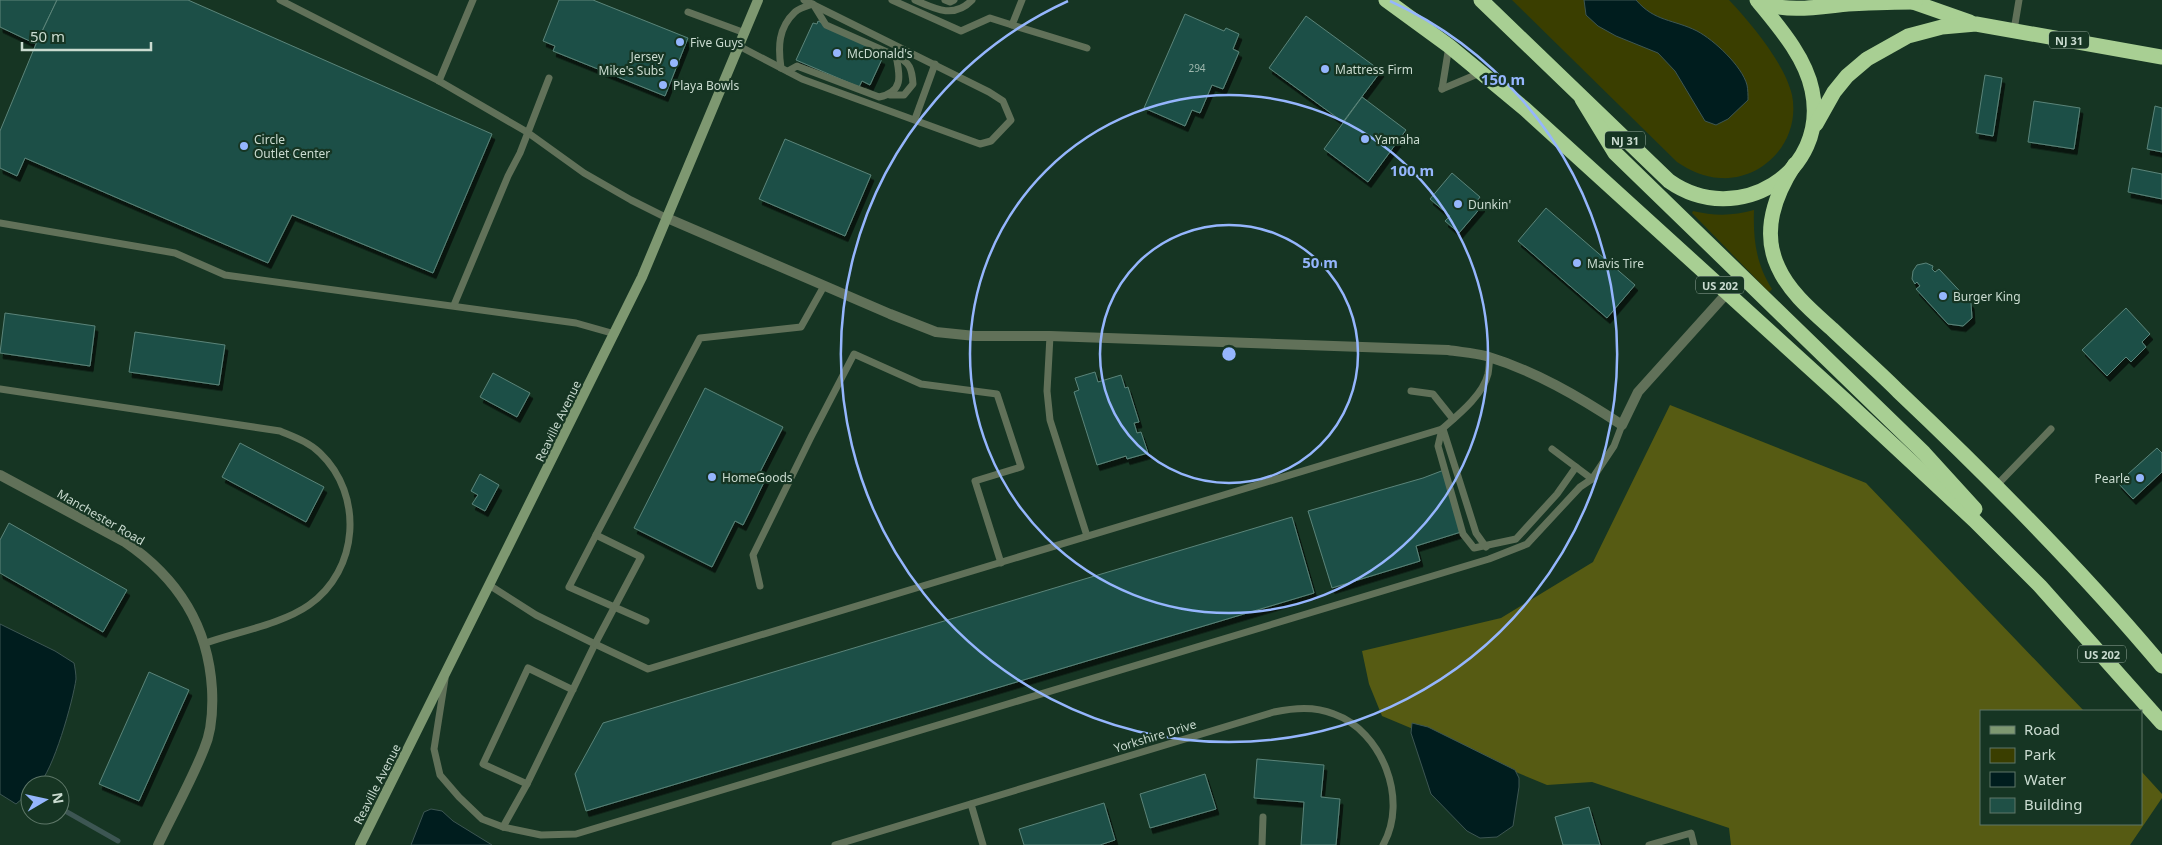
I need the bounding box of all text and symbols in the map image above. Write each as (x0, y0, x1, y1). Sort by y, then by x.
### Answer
scale bar (22, 20, 151, 52)
text: 50 m (30, 26, 65, 46)
road number: NJ 31 (2049, 32, 2089, 48)
place label: Five Guys (690, 34, 744, 51)
marker: Five Guys (674, 36, 686, 48)
place label: McDonald's (847, 45, 913, 62)
marker: McDonald's (831, 47, 843, 59)
place label: Jersey Mike's Subs (599, 48, 665, 79)
marker: Jersey Mike's Subs (668, 57, 680, 69)
house number: 294 (1188, 61, 1206, 75)
place label: Mattress Firm (1335, 61, 1413, 78)
marker: Mattress Firm (1319, 63, 1331, 75)
text: 150 m (1481, 69, 1525, 89)
place label: Playa Bowls (673, 77, 739, 94)
marker: Playa Bowls (657, 79, 669, 91)
place label: Circle Outlet Center (254, 131, 330, 162)
place label: Yamaha (1375, 131, 1420, 148)
road number: NJ 31 (1605, 132, 1645, 148)
marker: Yamaha (1359, 133, 1371, 145)
marker: Circle Outlet Center (238, 140, 250, 152)
text: 100 m (1390, 160, 1434, 180)
place label: Dunkin' (1468, 196, 1511, 213)
marker: Dunkin' (1452, 198, 1464, 210)
text: 50 m (1302, 252, 1338, 272)
place label: Mavis Tire (1587, 255, 1644, 272)
marker: Mavis Tire (1571, 257, 1583, 269)
road number: US 202 (1696, 276, 1744, 294)
place label: Burger King (1953, 288, 2021, 305)
marker: Burger King (1937, 290, 1949, 302)
centre of rings (1220, 345, 1238, 363)
street label: Reaville Avenue (531, 377, 585, 464)
place label: HomeGoods (722, 469, 793, 486)
place label: Pearle (2094, 470, 2130, 487)
marker: HomeGoods (706, 471, 718, 483)
marker: Pearle (2134, 472, 2146, 484)
street label: Manchester Road (54, 485, 148, 549)
road number: US 202 (2078, 646, 2126, 662)
legend (1980, 710, 2142, 825)
street label: Yorkshire Drive (1112, 715, 1199, 757)
text: Road (2024, 719, 2060, 739)
street label: Reaville Avenue (349, 741, 405, 827)
text: Park (2024, 744, 2056, 764)
text: Water (2024, 769, 2066, 789)
north arrow (20, 775, 70, 825)
text: N (48, 791, 69, 805)
text: Building (2024, 794, 2082, 814)

